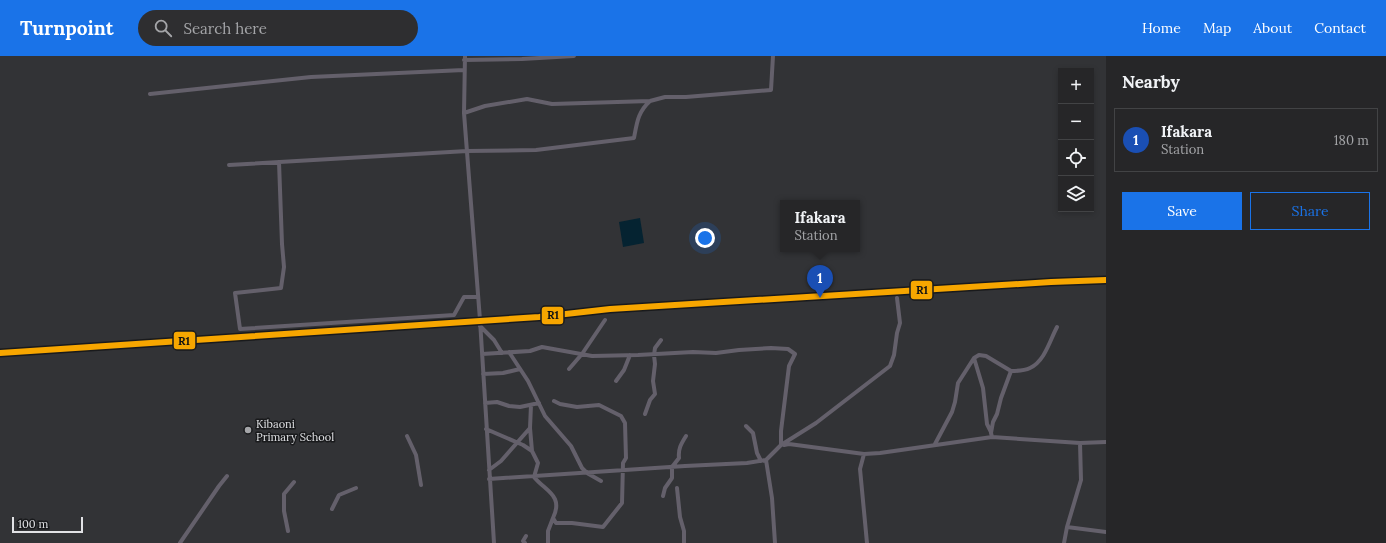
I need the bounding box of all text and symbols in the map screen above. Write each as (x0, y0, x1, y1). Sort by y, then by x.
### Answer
search box (138, 10, 418, 46)
text: Turnpoint (20, 16, 114, 40)
icon: search (152, 17, 174, 39)
text: Search here (184, 19, 267, 38)
text: Home (1142, 19, 1181, 37)
text: Map (1203, 19, 1231, 37)
text: About (1253, 19, 1292, 37)
text: Contact (1314, 19, 1366, 37)
map controls (1058, 68, 1094, 212)
button: + (1058, 68, 1094, 104)
text: Nearby (1122, 71, 1180, 93)
button: − (1058, 104, 1094, 140)
text: Ifakara (1161, 122, 1212, 141)
text: 1 (1133, 132, 1139, 149)
text: 180 m (1334, 132, 1369, 149)
button: locate (1058, 140, 1094, 176)
text: Station (1161, 141, 1204, 158)
button: layers (1058, 176, 1094, 212)
button: Save (1122, 192, 1242, 230)
button: Share (1250, 192, 1370, 230)
popup (780, 200, 860, 252)
text: Ifakara (794, 208, 846, 227)
text: Station (794, 227, 838, 244)
your location (695, 228, 715, 248)
pin: 1 (807, 265, 833, 298)
line badge: R1 (910, 280, 933, 300)
text: R1 (916, 283, 929, 297)
line badge: R1 (541, 306, 564, 325)
text: R1 (547, 308, 560, 322)
line badge: R1 (173, 331, 196, 350)
text: R1 (178, 334, 191, 348)
place label: Kibaoni Primary School (256, 417, 334, 444)
marker: Kibaoni Primary School (243, 425, 253, 435)
scale bar (12, 515, 83, 534)
text: 100 m (18, 517, 48, 531)

